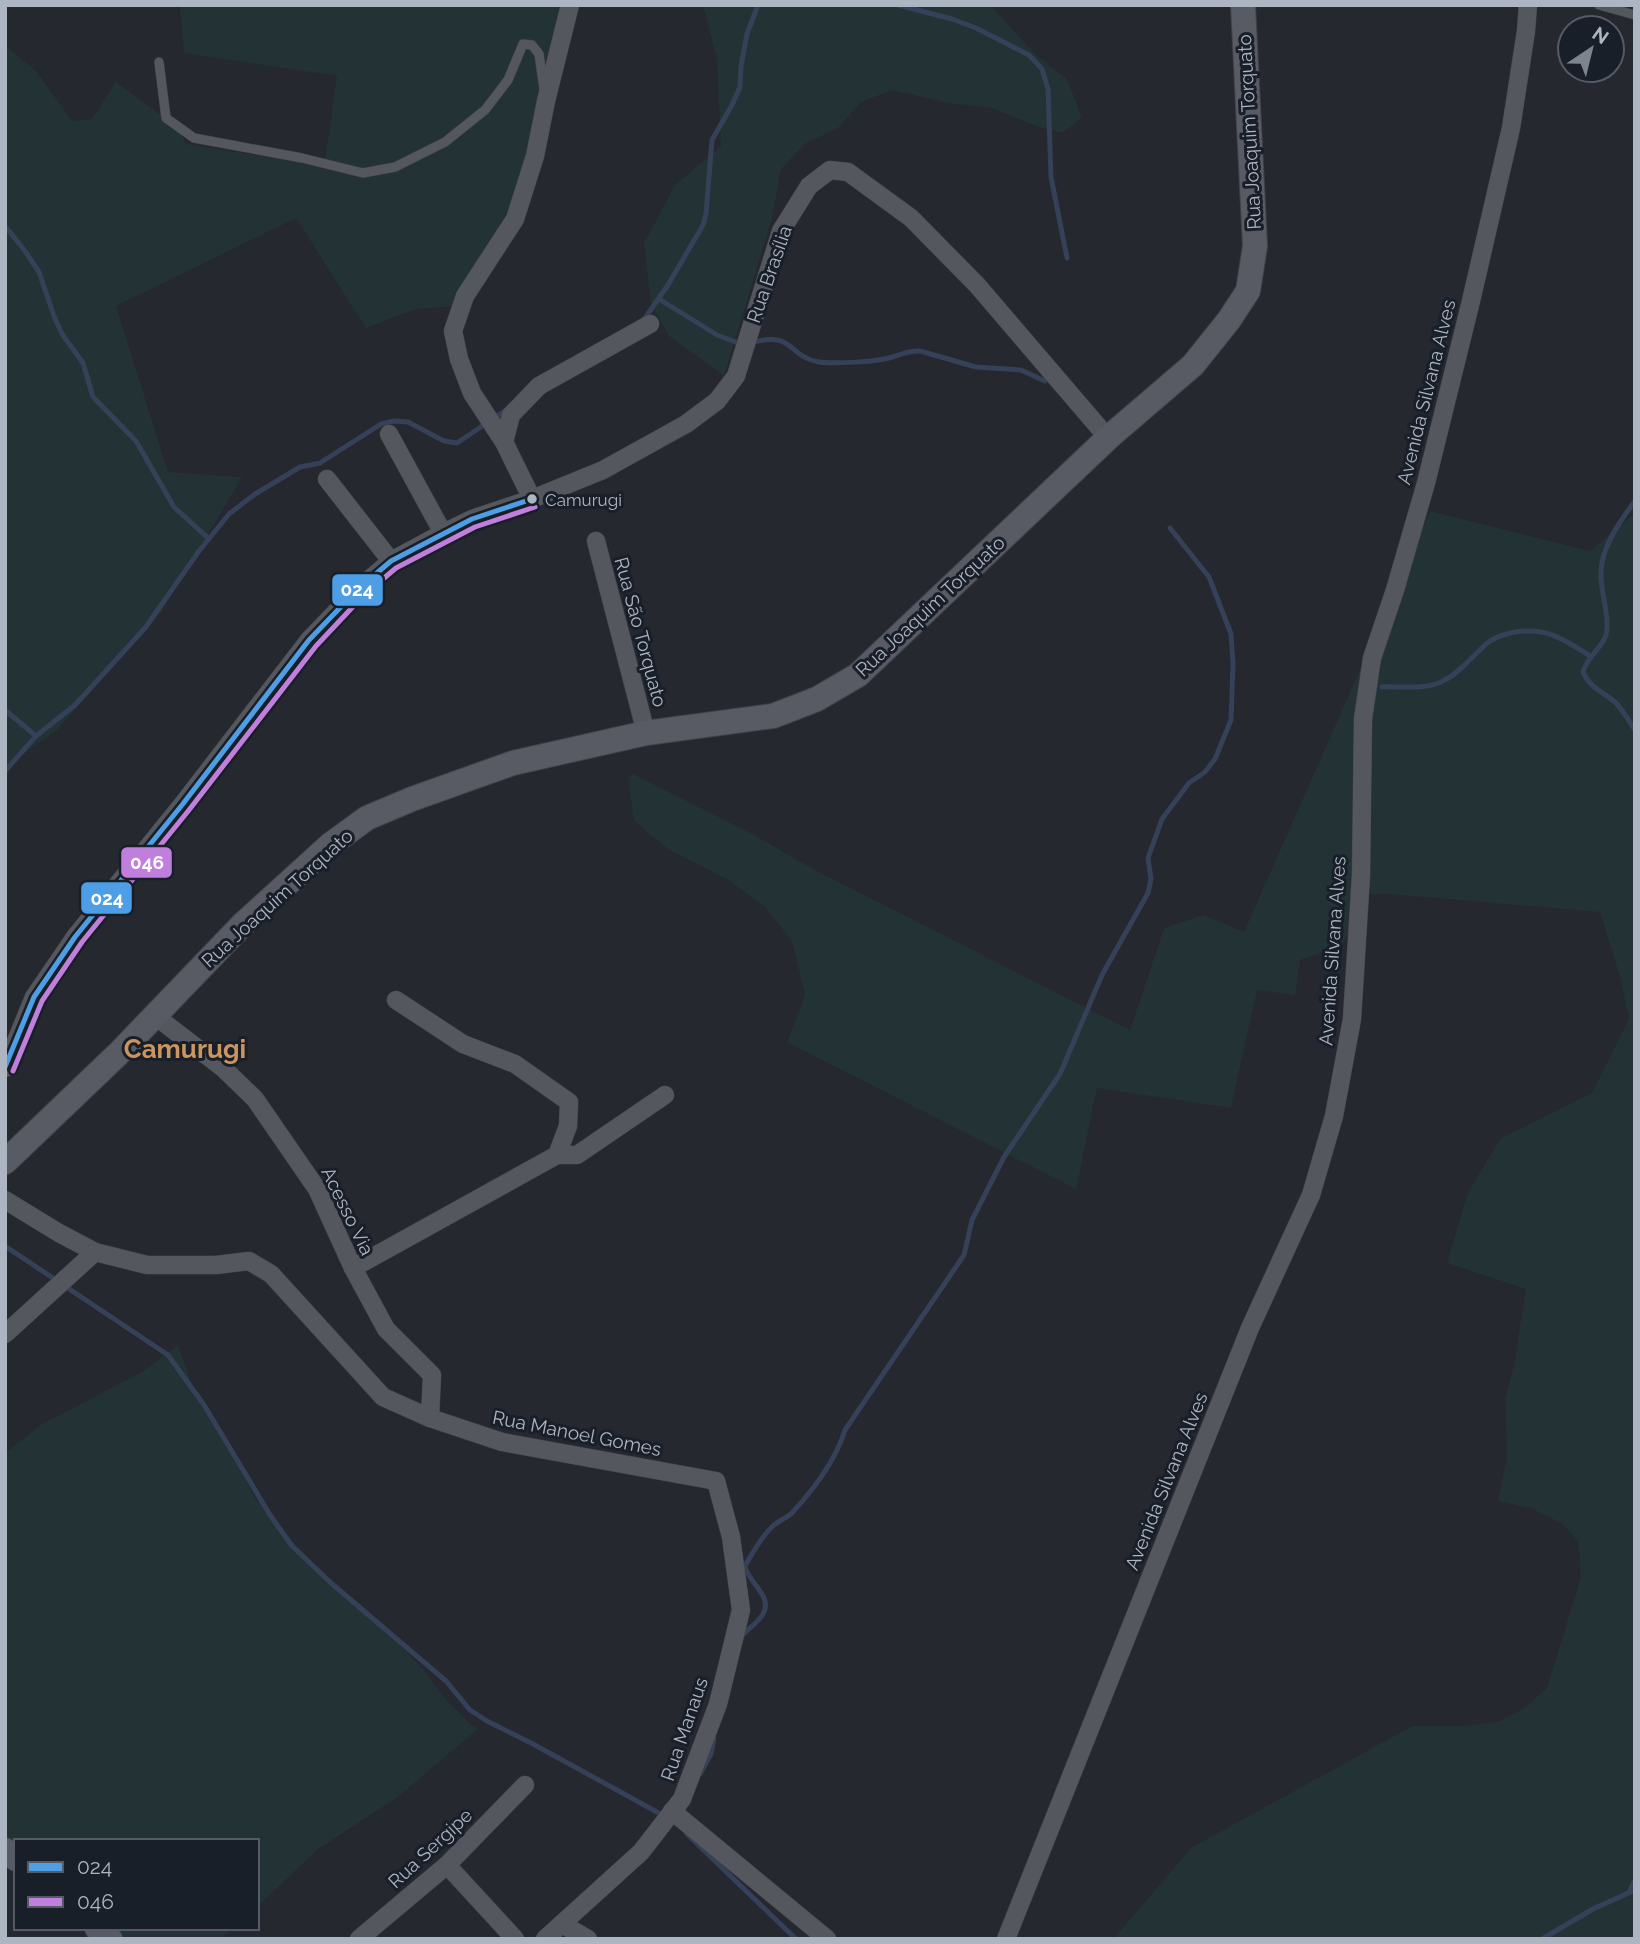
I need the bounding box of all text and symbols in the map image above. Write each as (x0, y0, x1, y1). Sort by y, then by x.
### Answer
north arrow (1556, 14, 1626, 84)
text: N (1589, 22, 1613, 48)
street label: Rua Joaquim Torquato (1233, 34, 1265, 230)
street label: Rua Brasília (742, 222, 796, 326)
street label: Avenida Silvana Alves (1392, 297, 1460, 487)
place label: Camurugi (545, 490, 622, 510)
marker: Camurugi (525, 492, 539, 506)
street label: Rua Joaquim Torquato (851, 531, 1009, 681)
street label: Rua São Torquato (610, 555, 672, 709)
line badge: 024 (331, 573, 384, 607)
text: 024 (340, 578, 374, 600)
street label: Rua Joaquim Torquato (197, 824, 357, 972)
line badge: 046 (120, 846, 173, 879)
text: 046 (130, 851, 164, 873)
street label: Avenida Silvana Alves (1314, 856, 1350, 1046)
line badge: 024 (80, 881, 133, 915)
text: 024 (90, 887, 124, 909)
district label: Camurugi (124, 1034, 246, 1064)
street label: Acesso Via (317, 1163, 379, 1259)
street label: Avenida Silvana Alves (1120, 1389, 1212, 1573)
street label: Rua Manoel Gomes (491, 1406, 663, 1460)
street label: Rua Manaus (656, 1675, 712, 1783)
street label: Rua Sergipe (384, 1804, 476, 1892)
legend (14, 1839, 259, 1930)
text: 024 (77, 1854, 112, 1879)
text: 046 (77, 1889, 114, 1914)

